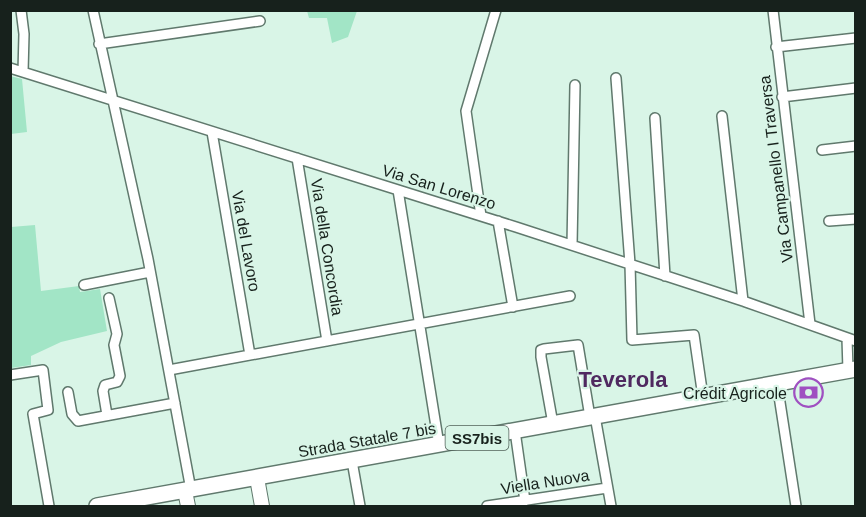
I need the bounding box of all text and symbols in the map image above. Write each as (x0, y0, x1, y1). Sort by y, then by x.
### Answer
street label: Via Campanello I Traversa (756, 74, 796, 263)
street label: Via San Lorenzo (380, 162, 498, 212)
street label: Via della Concordia (308, 177, 346, 317)
street label: Via del Lavoro (229, 189, 263, 293)
district label: Teverola (579, 367, 668, 392)
bank icon: Crédit Agricole (792, 377, 824, 409)
place label: Crédit Agricole (683, 385, 787, 402)
street label: Strada Statale 7 bis (297, 420, 437, 460)
road number: SS7bis (446, 426, 508, 450)
street label: Viella Nuova (499, 467, 591, 497)

